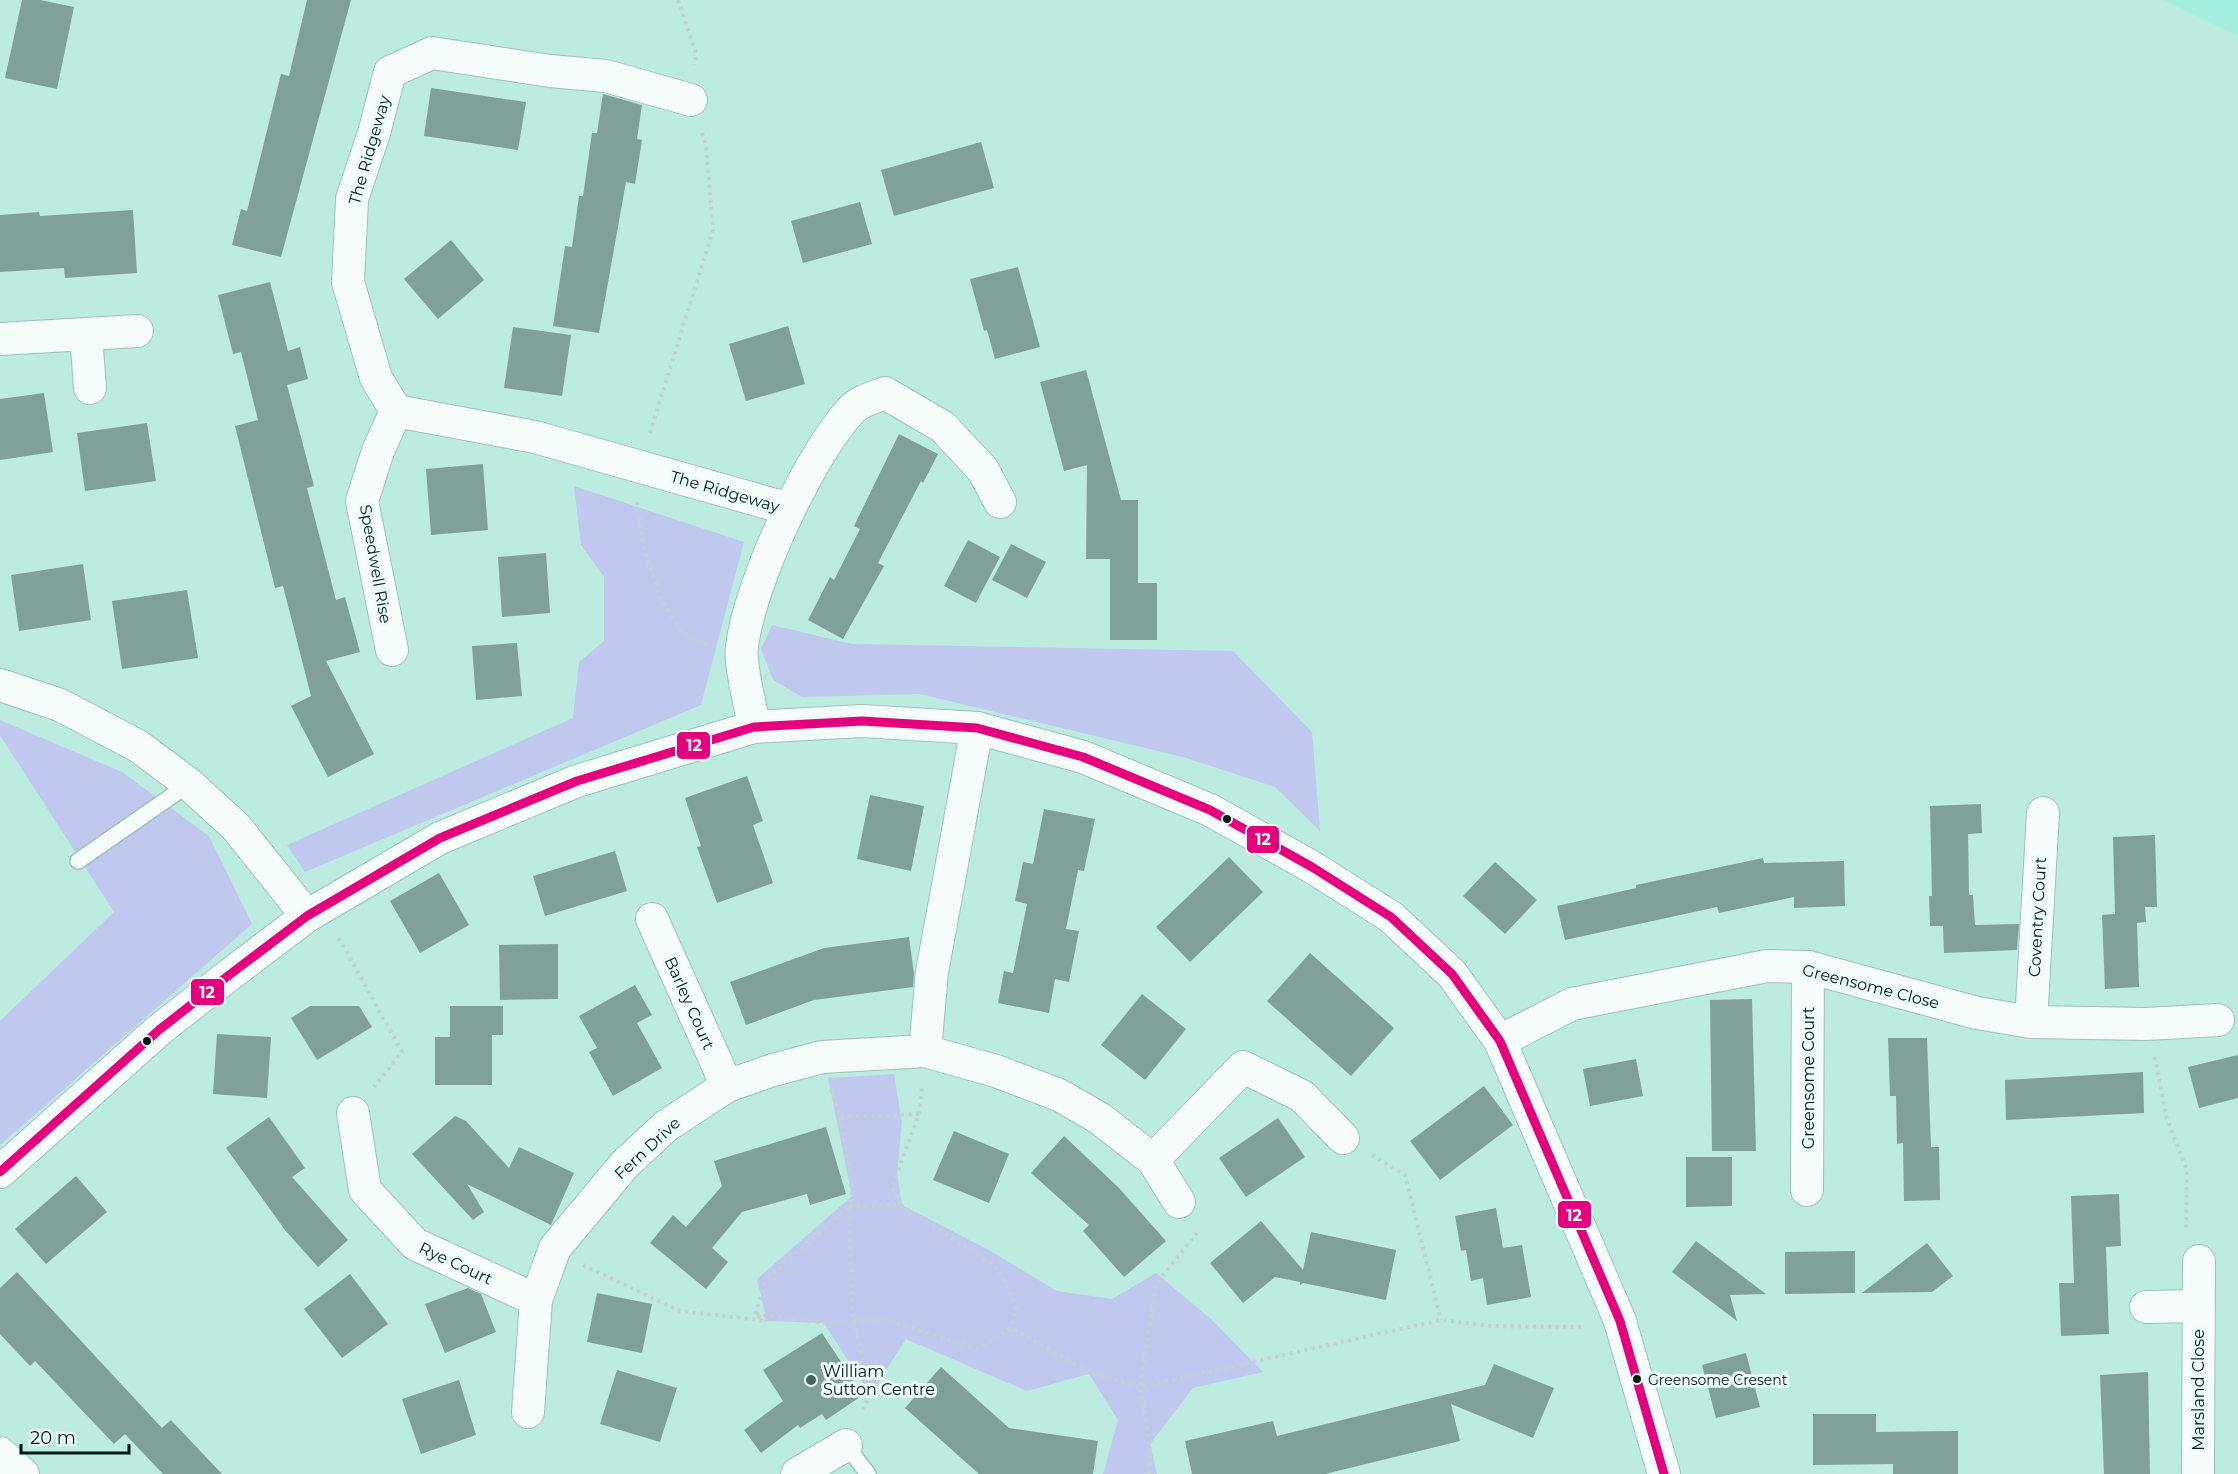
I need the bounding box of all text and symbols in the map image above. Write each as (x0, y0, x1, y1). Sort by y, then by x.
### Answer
street label: The Ridgeway (345, 93, 394, 207)
street label: The Ridgeway (668, 467, 782, 516)
street label: Speedwell Rise (356, 503, 395, 625)
line badge: 12 (676, 731, 711, 760)
text: 12 (686, 736, 702, 755)
unlabelled marker (1221, 813, 1233, 825)
line badge: 12 (1246, 825, 1280, 854)
text: 12 (1255, 830, 1271, 849)
street label: Coventry Court (2025, 856, 2050, 978)
street label: Barley Court (661, 954, 719, 1053)
street label: Greensome Close (1800, 960, 1941, 1013)
line badge: 12 (190, 978, 225, 1006)
text: 12 (199, 983, 215, 1002)
street label: Greensome Court (1799, 1006, 1818, 1149)
unlabelled marker (141, 1035, 153, 1047)
street label: Fern Drive (611, 1113, 684, 1184)
line badge: 12 (1557, 1200, 1592, 1229)
text: 12 (1566, 1206, 1582, 1225)
street label: Rye Court (416, 1238, 496, 1289)
street label: Marsland Close (2189, 1329, 2208, 1451)
place label: William Sutton Centre (823, 1362, 935, 1399)
place label: Greensome Cresent (1648, 1371, 1788, 1389)
marker: William Sutton Centre (804, 1373, 818, 1387)
marker: Greensome Cresent (1631, 1373, 1643, 1385)
scale bar (21, 1417, 129, 1455)
text: 20 m (30, 1427, 76, 1449)

